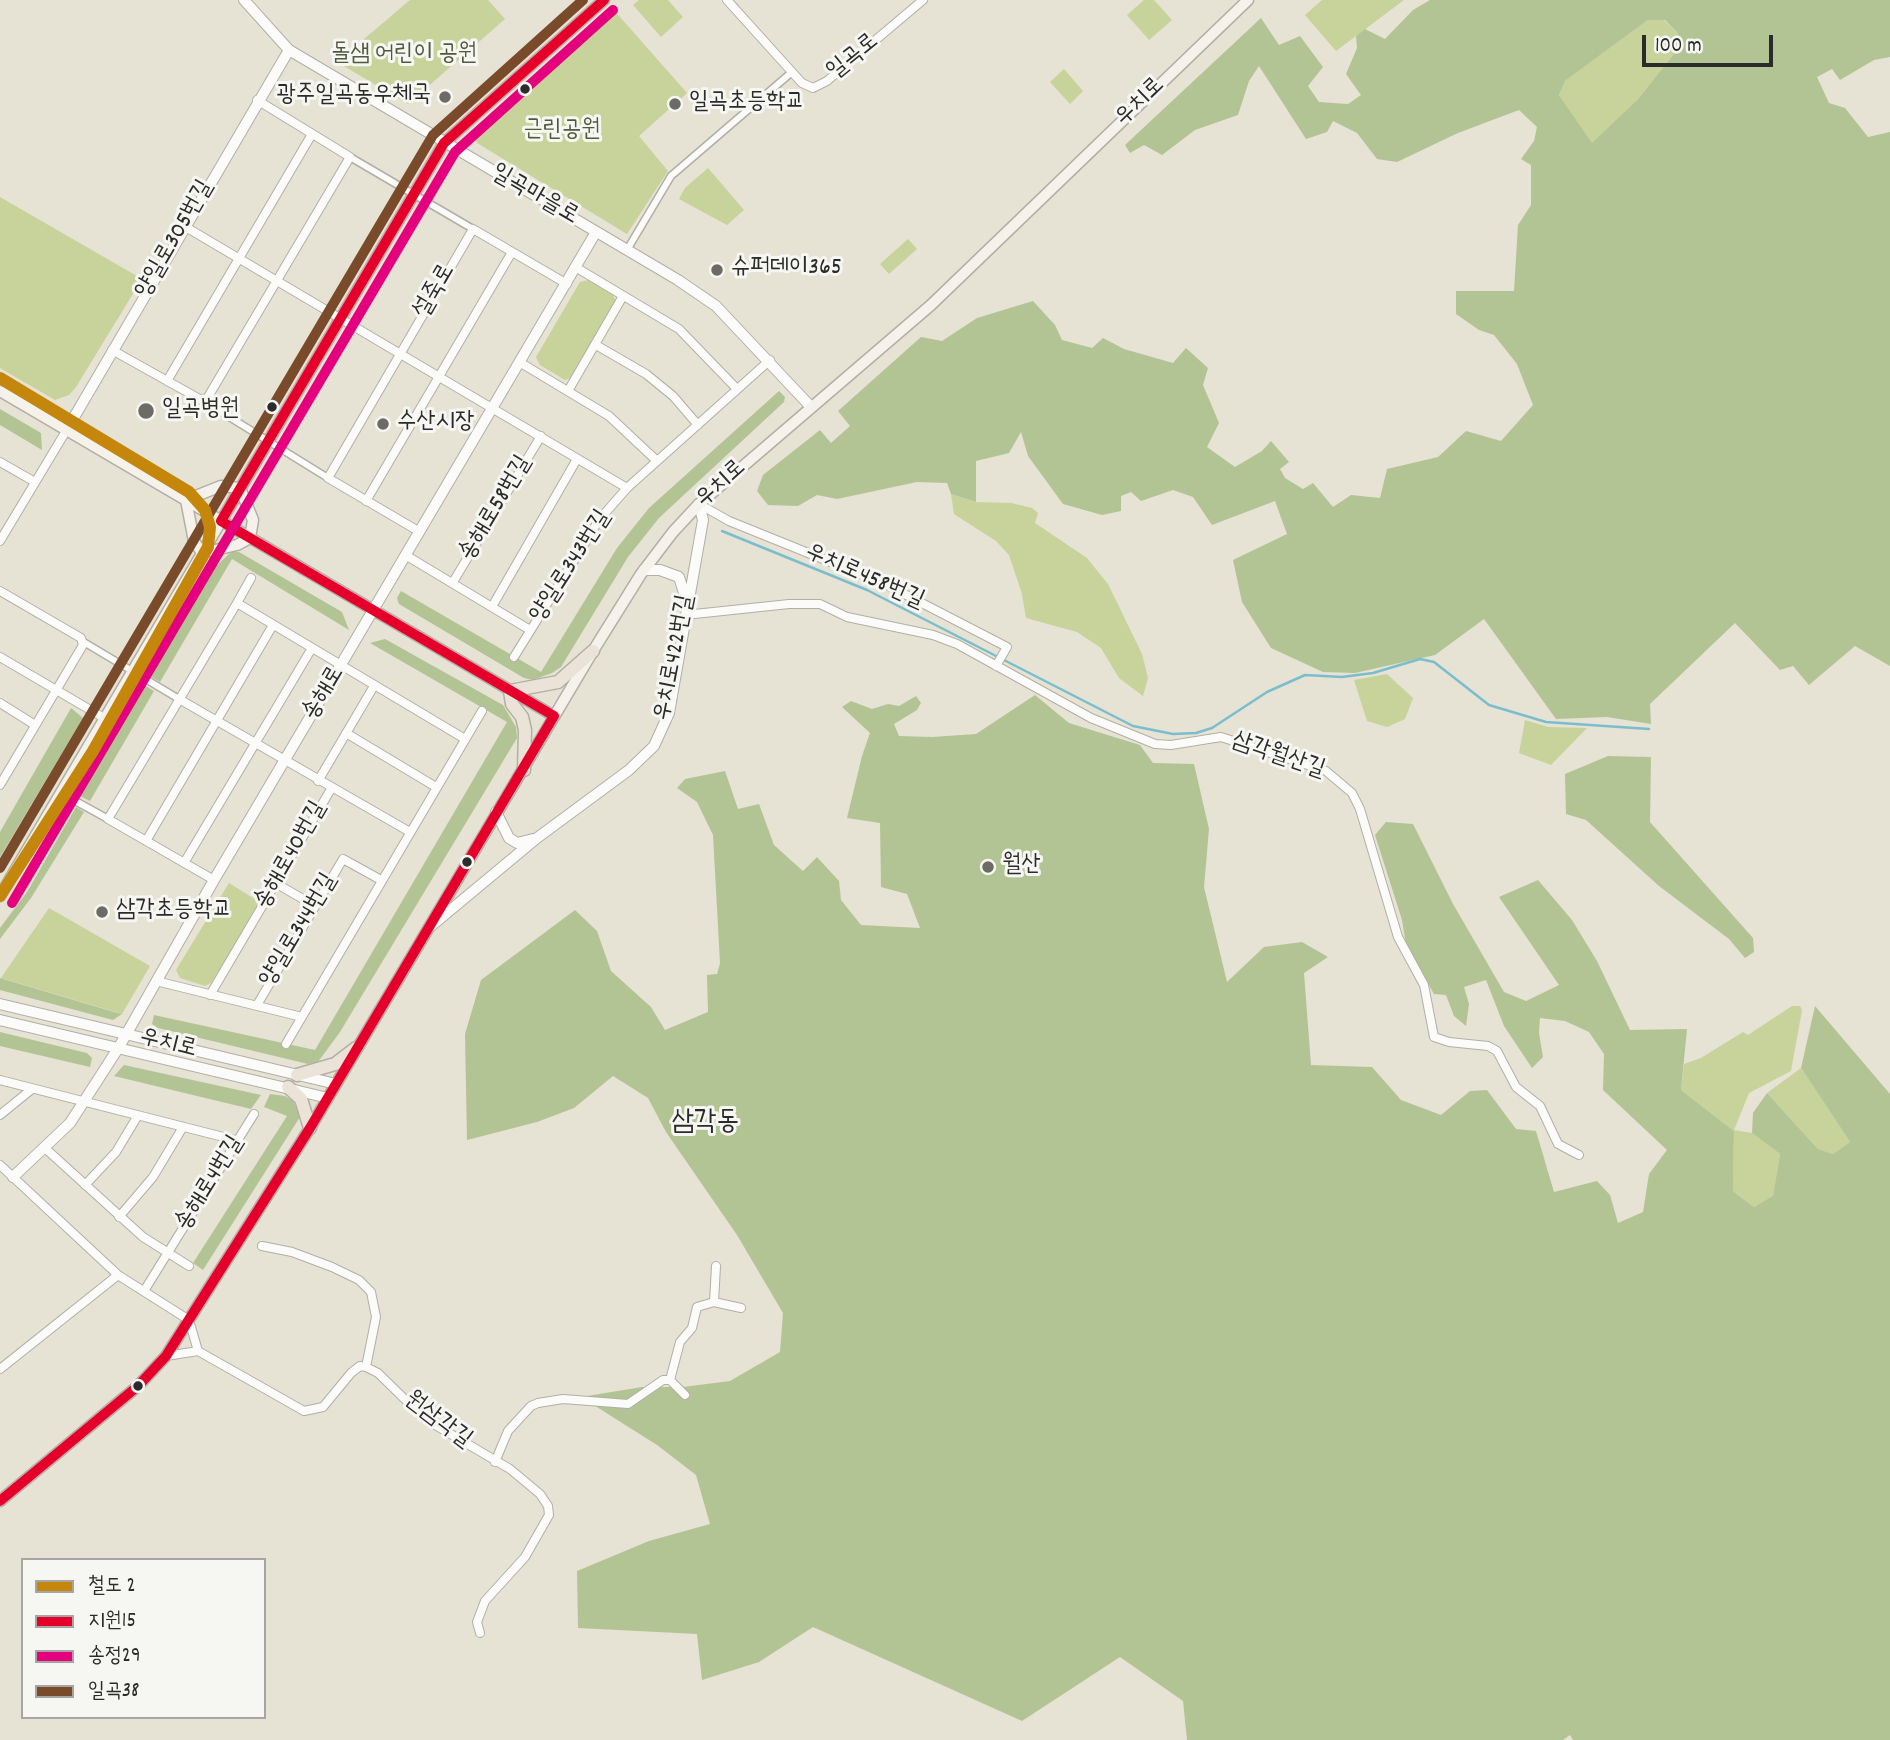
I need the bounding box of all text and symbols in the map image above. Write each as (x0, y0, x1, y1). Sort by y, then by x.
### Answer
scale bar (1645, 21, 1776, 65)
street label: 일곡로 (822, 29, 886, 87)
text: 100 m (1655, 32, 1702, 62)
park label: 돌샘 어린이 공원 (331, 42, 477, 70)
street label: 우치로 (1110, 73, 1172, 133)
unlabelled marker (518, 82, 532, 96)
place label: 광주일곡동우체국 (276, 83, 431, 111)
marker: 광주일곡동우체국 (437, 89, 453, 105)
place label: 일곡초등학교 (689, 90, 805, 118)
marker: 일곡초등학교 (667, 96, 683, 112)
park label: 근린공원 (523, 118, 601, 146)
street label: 일곡마을로 (485, 159, 583, 233)
street label: 양일로305번길 (131, 176, 221, 304)
place label: 슈퍼데이365 (731, 256, 842, 284)
street label: 설죽로 (409, 260, 463, 324)
marker: 슈퍼데이365 (709, 262, 725, 278)
place label: 일곡병원 (162, 397, 239, 425)
unlabelled marker (265, 400, 279, 414)
marker: 일곡병원 (136, 401, 156, 421)
place label: 수산시장 (397, 410, 474, 438)
marker: 수산시장 (375, 416, 391, 432)
street label: 송해로58번길 (454, 451, 540, 567)
street label: 우치로 (691, 455, 753, 515)
street label: 양일로343번길 (525, 506, 619, 628)
street label: 우치로458번길 (800, 539, 928, 617)
street label: 우치로422번길 (650, 593, 702, 723)
street label: 송해로 (298, 662, 352, 726)
street label: 삼각월산길 (1228, 728, 1328, 786)
street label: 송해로40번길 (250, 797, 334, 915)
place label: 월산 (1002, 853, 1041, 881)
unlabelled marker (460, 855, 474, 869)
marker: 월산 (980, 859, 996, 875)
street label: 양일로344번길 (255, 869, 345, 993)
place label: 삼각초등학교 (116, 898, 232, 926)
marker: 삼각초등학교 (94, 904, 110, 920)
street label: 우치로 (136, 1024, 200, 1066)
district label: 삼각동 (671, 1107, 739, 1141)
street label: 송해로4번길 (171, 1131, 251, 1237)
unlabelled marker (131, 1379, 145, 1393)
street label: 원삼각길 (397, 1386, 477, 1456)
legend (21, 1558, 266, 1719)
text: 철도 2 (88, 1572, 136, 1602)
text: 지원15 (88, 1607, 136, 1637)
text: 송정29 (88, 1642, 141, 1672)
text: 일곡38 (88, 1677, 140, 1707)

